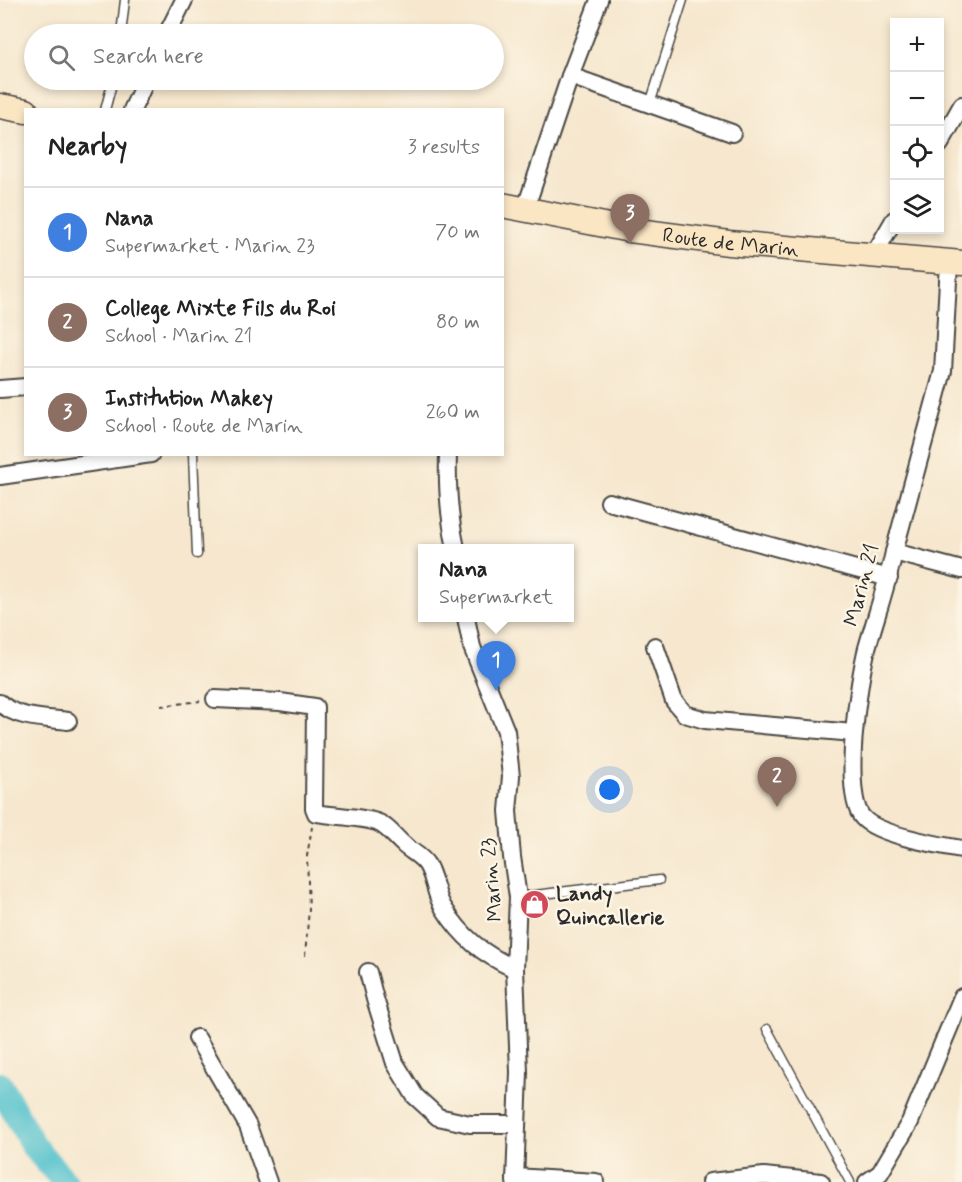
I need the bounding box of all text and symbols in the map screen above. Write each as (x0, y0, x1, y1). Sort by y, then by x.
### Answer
map controls (890, 18, 944, 234)
button: + (890, 18, 944, 72)
search box (24, 24, 504, 90)
icon: search (45, 41, 78, 74)
text: Search here (93, 43, 204, 71)
button: − (890, 72, 944, 126)
button: locate (890, 126, 944, 180)
text: Nearby (48, 130, 127, 164)
text: 3 results (408, 134, 480, 161)
button: layers (890, 180, 944, 234)
pin: 3 (610, 194, 650, 244)
text: Nana (105, 205, 153, 233)
text: 1 (63, 219, 72, 246)
text: 70 m (435, 219, 480, 246)
street label: Route de Marin (661, 221, 801, 264)
text: Supermarket · Marin 23 (105, 233, 315, 260)
text: College Mixte Fils du Roi (105, 295, 336, 323)
text: 2 (63, 309, 72, 336)
text: 80 m (436, 309, 480, 336)
text: School · Marin 21 (105, 323, 252, 350)
text: Institution Makey (105, 385, 273, 413)
text: 3 (63, 399, 72, 426)
text: 260 m (426, 399, 480, 426)
text: School · Route de Marin (105, 413, 303, 440)
street label: Marin 21 (838, 541, 886, 630)
popup (418, 544, 574, 622)
text: Nana (439, 556, 487, 584)
text: Supermarket (439, 584, 553, 611)
pin: 1 (476, 642, 516, 691)
pin: 2 (758, 758, 796, 807)
your location (595, 775, 624, 804)
street label: Marin 23 (474, 837, 510, 923)
place label: Landy Quincallerie (556, 880, 665, 932)
shop icon: Landy Quincallerie (519, 889, 551, 921)

